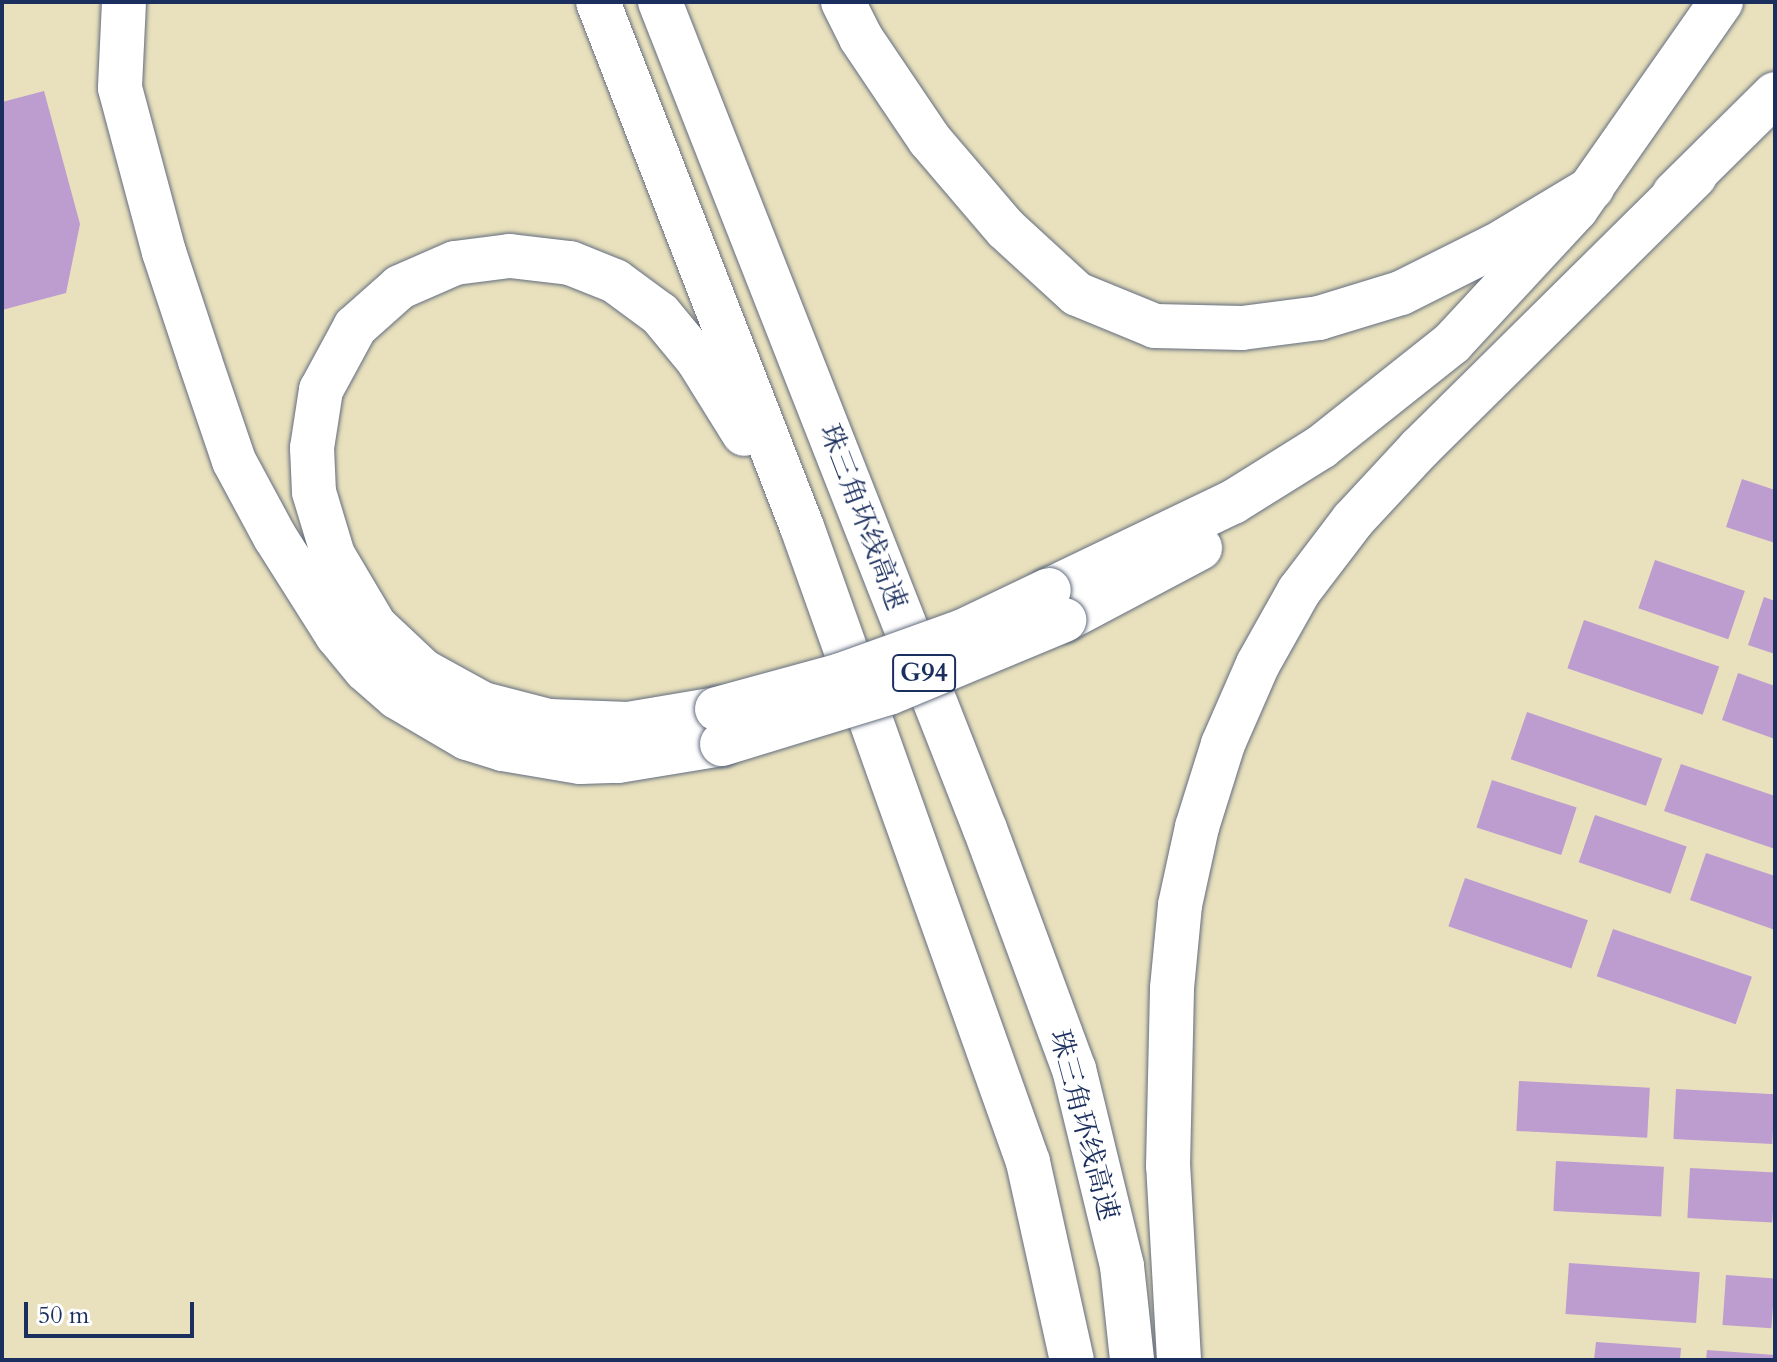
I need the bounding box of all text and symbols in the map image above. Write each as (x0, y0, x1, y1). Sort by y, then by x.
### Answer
street label: 珠三角环线高速 (812, 419, 914, 615)
road number: G94 (892, 651, 956, 695)
street label: 珠三角环线高速 (1042, 1026, 1126, 1224)
scale bar (28, 1286, 198, 1336)
text: 50 m (38, 1299, 89, 1332)

